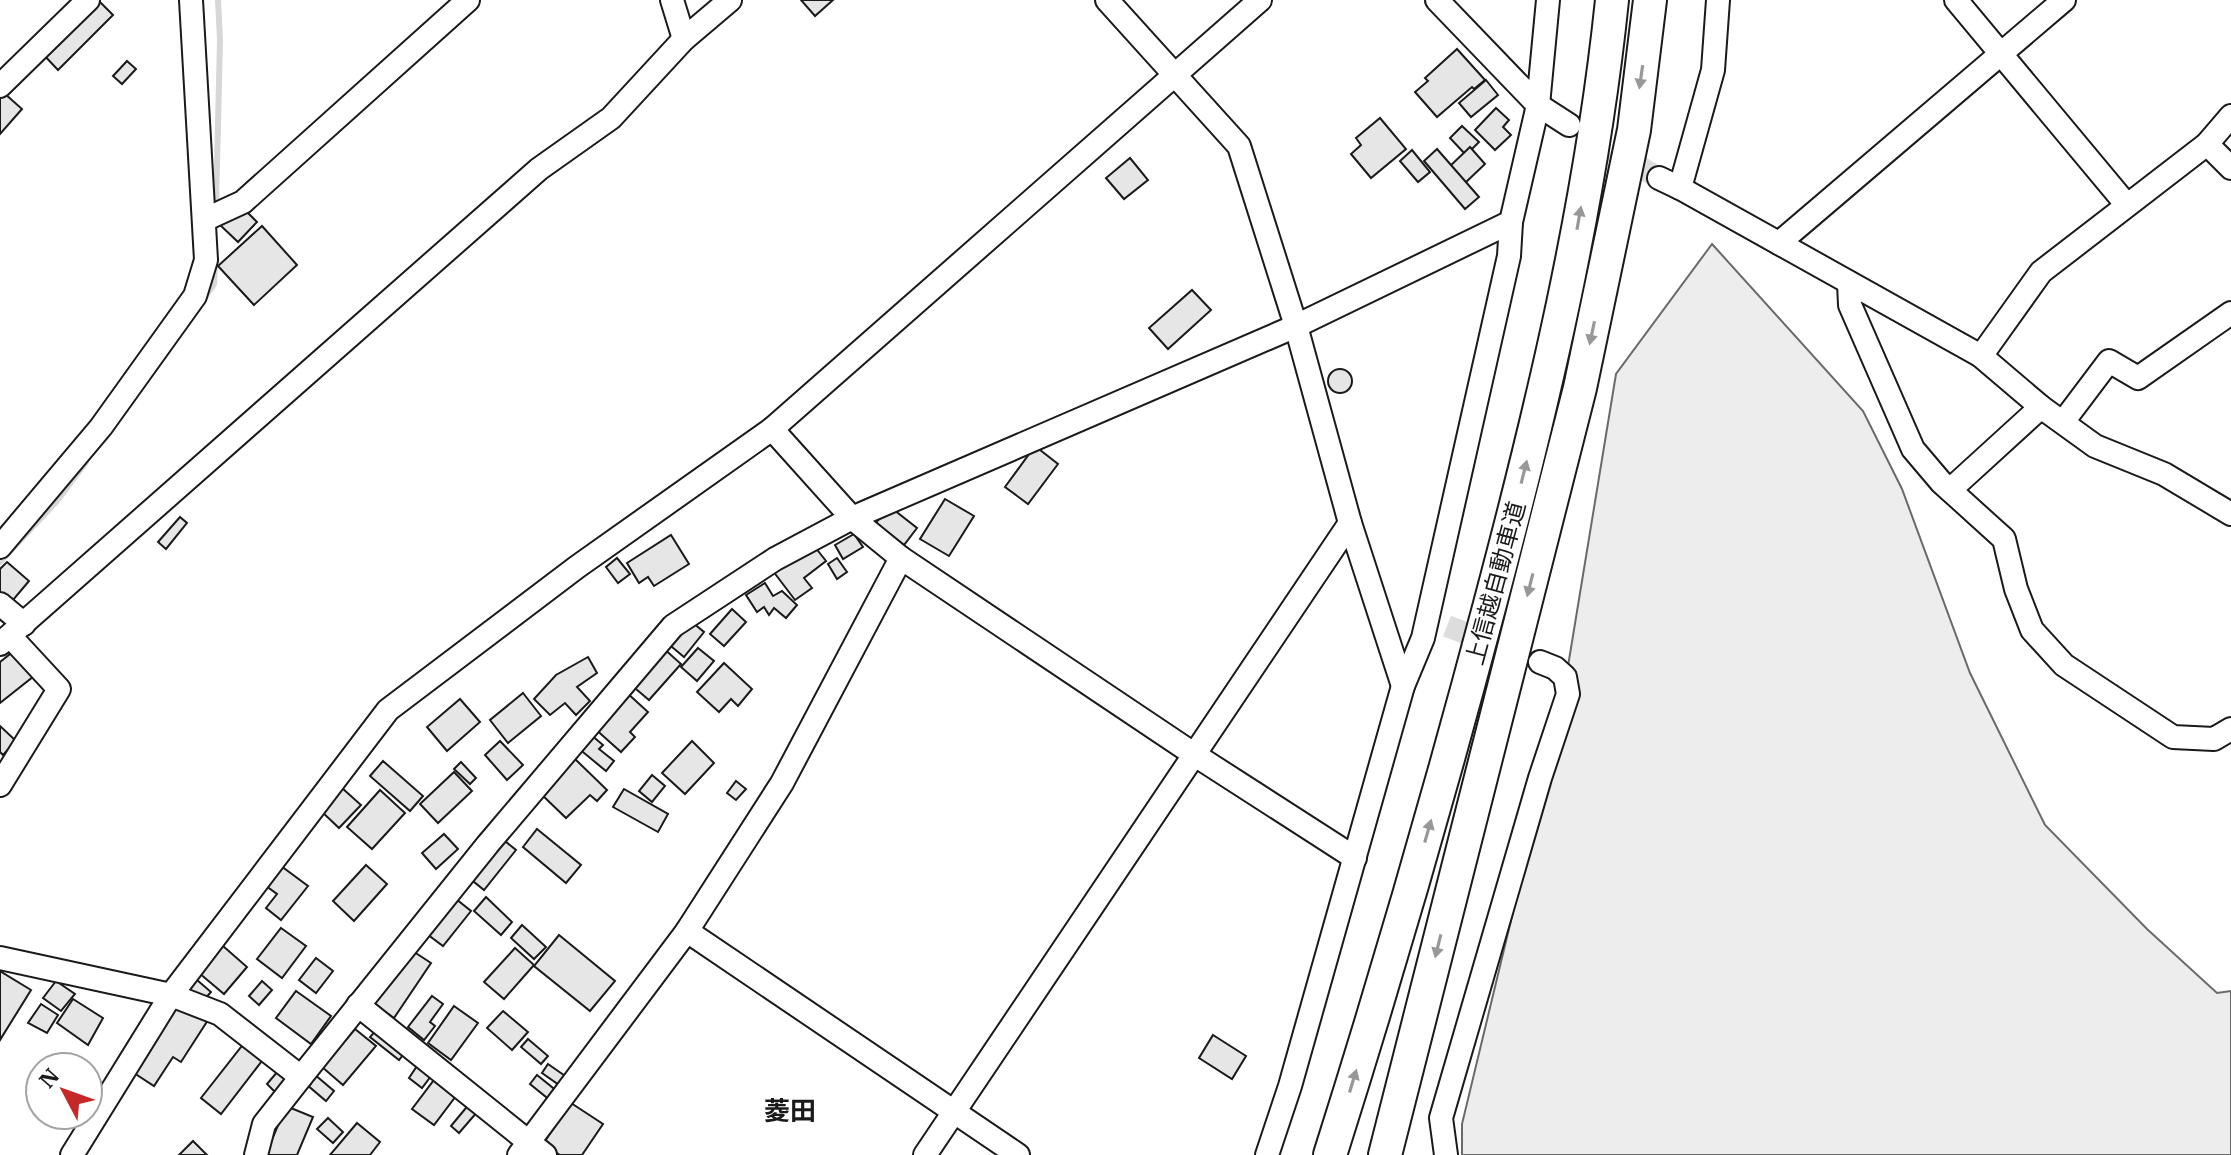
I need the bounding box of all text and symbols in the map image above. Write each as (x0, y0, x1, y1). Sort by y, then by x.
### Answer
one-way arrow (1634, 65, 1647, 90)
one-way arrow (1574, 205, 1586, 230)
one-way arrow (1585, 320, 1598, 345)
one-way arrow (1518, 459, 1530, 484)
street label: 上信越自動車道 (1458, 498, 1532, 668)
one-way arrow (1524, 573, 1536, 598)
one-way arrow (1422, 819, 1434, 844)
one-way arrow (1432, 933, 1444, 958)
north arrow (24, 1051, 104, 1131)
text: N (32, 1061, 65, 1094)
one-way arrow (1348, 1068, 1360, 1092)
district label: 菱田 (764, 1093, 816, 1127)

